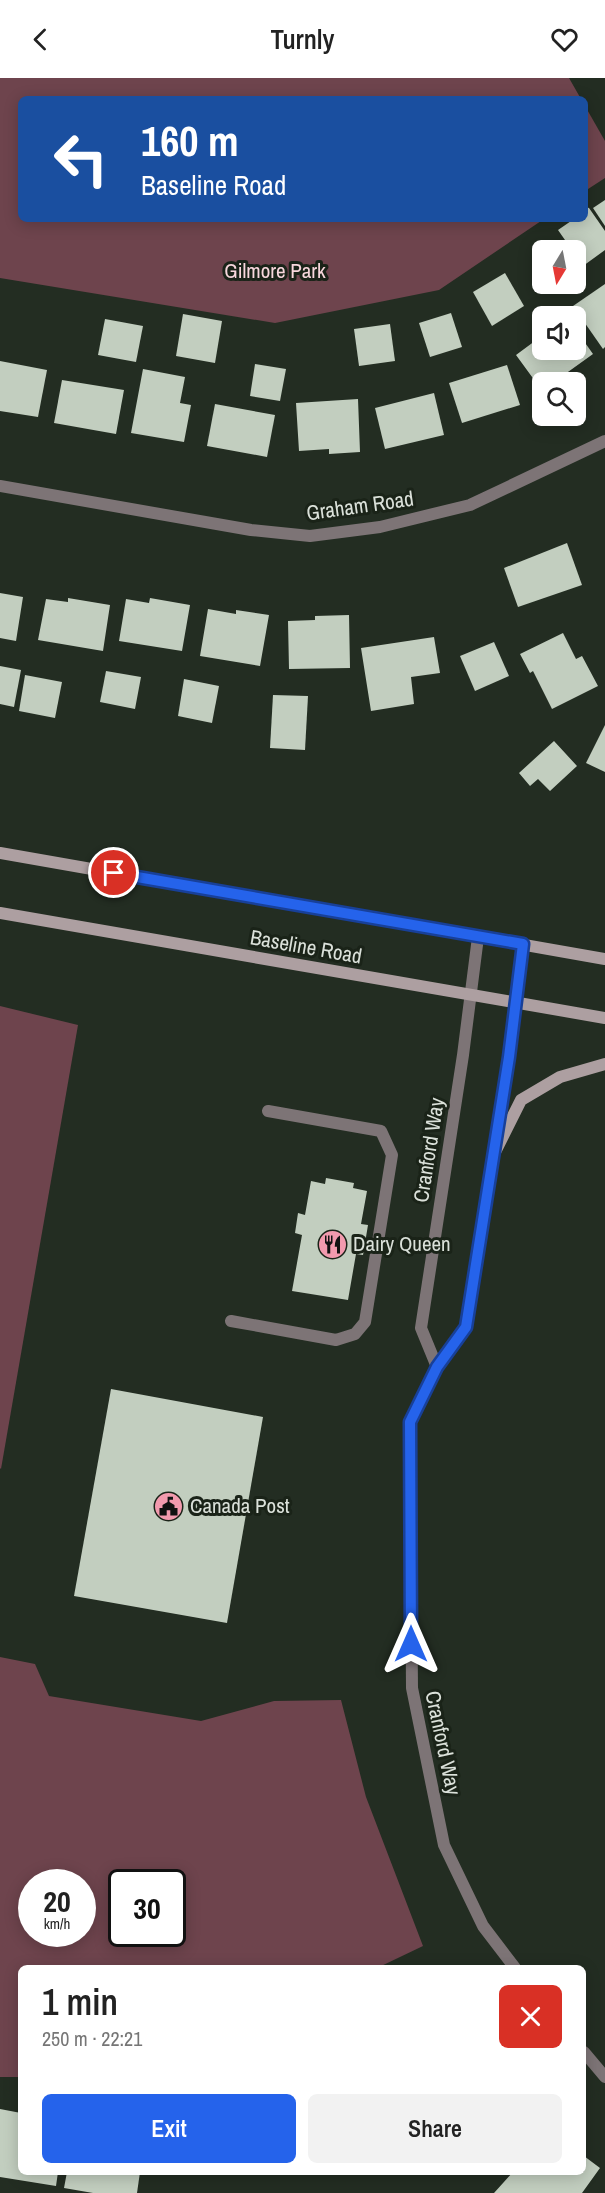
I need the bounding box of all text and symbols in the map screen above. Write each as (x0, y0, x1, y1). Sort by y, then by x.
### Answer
text: Turnly (271, 21, 334, 57)
icon: back (24, 23, 57, 56)
icon: heart (548, 23, 581, 56)
text: 160 m (141, 113, 239, 169)
icon: left (42, 120, 120, 198)
text: Baseline Road (141, 167, 286, 203)
north arrow (532, 240, 586, 294)
map controls (532, 240, 586, 426)
park label: Gilmore Park (224, 256, 326, 285)
button: sound (532, 306, 586, 360)
button: search (532, 372, 586, 426)
street label: Graham Road (304, 484, 416, 527)
pin (88, 847, 139, 898)
icon: arrive (97, 856, 130, 889)
street label: Baseline Road (248, 922, 364, 971)
street label: Cranford Way (406, 1095, 451, 1204)
restaurant icon: Dairy Queen (316, 1228, 348, 1260)
place label: Dairy Queen (353, 1229, 451, 1258)
public building icon: Canada Post (153, 1490, 185, 1522)
place label: Canada Post (190, 1491, 290, 1520)
position arrow (379, 1612, 443, 1676)
street label: Cranford Way (418, 1688, 469, 1798)
speed limit sign: 30 (108, 1869, 186, 1947)
text: 20 (43, 1881, 71, 1921)
text: km/h (44, 1913, 70, 1934)
text: 1 min (42, 1978, 118, 2026)
button: close (499, 1985, 562, 2048)
text: 250 m · 22:21 (42, 2025, 142, 2052)
button: Exit (42, 2094, 296, 2163)
button: Share (308, 2094, 562, 2163)

